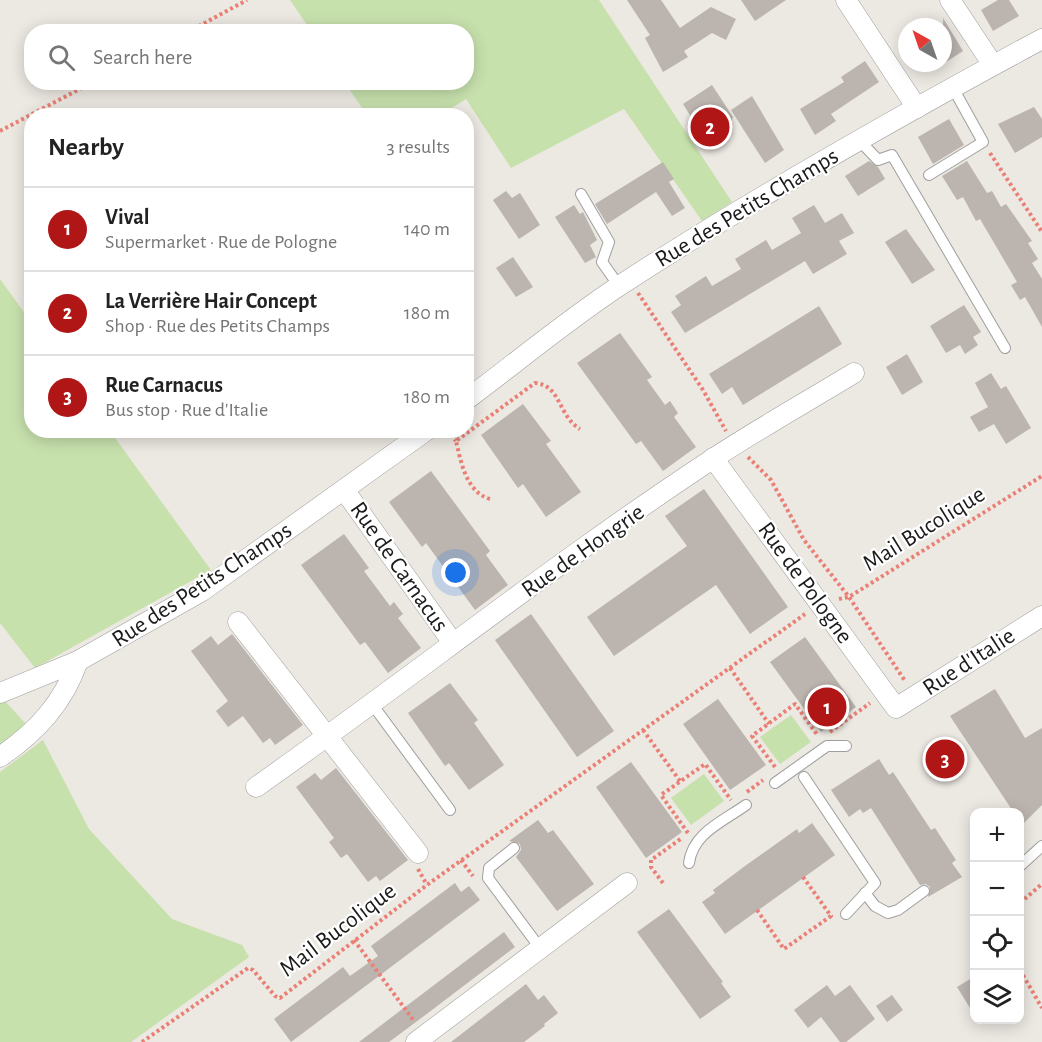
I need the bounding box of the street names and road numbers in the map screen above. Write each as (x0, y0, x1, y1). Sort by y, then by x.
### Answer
street label: Rue des Petits Champs (651, 144, 843, 272)
street label: Mail Bucolique (859, 482, 989, 576)
street label: Rue de Carnacus (345, 498, 453, 636)
street label: Rue de Hongrie (517, 500, 649, 602)
street label: Rue des Petits Champs (108, 518, 296, 652)
street label: Rue de Pologne (753, 518, 857, 648)
street label: Rue d'Italie (919, 624, 1019, 700)
street label: Mail Bucolique (275, 879, 401, 981)

